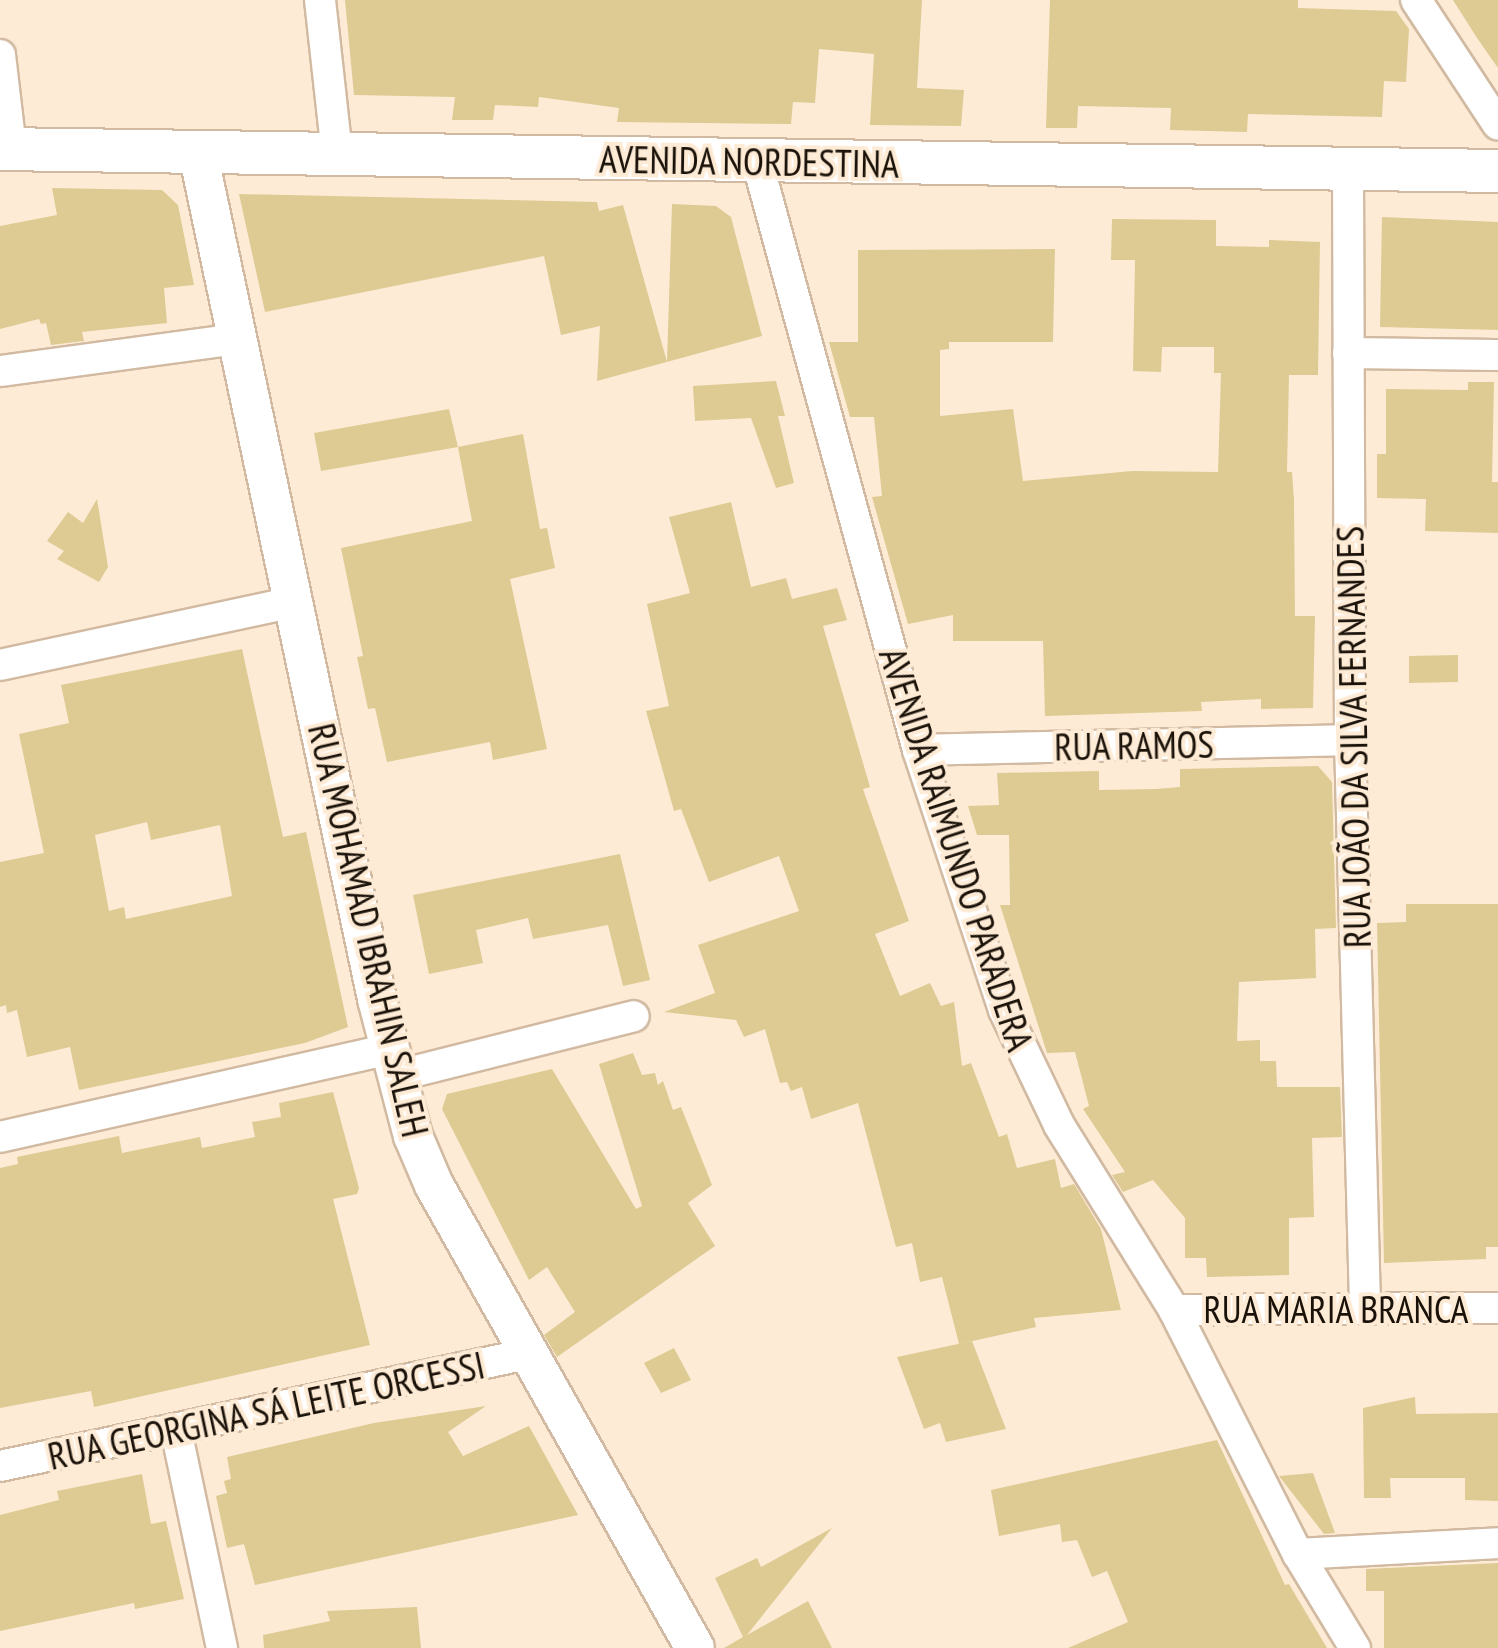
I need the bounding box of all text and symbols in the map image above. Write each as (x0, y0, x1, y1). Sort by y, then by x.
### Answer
street label: AVENIDA NORDESTINA (598, 136, 900, 186)
street label: RUA JOÃO DA SILVA FERNANDES (1326, 524, 1380, 950)
street label: AVENIDA RAIMUNDO PARADERA (870, 641, 1044, 1057)
street label: RUA MOHAMAD IBRAHIN SALEH (299, 718, 439, 1142)
street label: RUA RAMOS (1053, 721, 1215, 769)
street label: RUA MARIA BRANCA (1202, 1286, 1470, 1332)
street label: RUA GEORGINA SÁ LEITE ORCESSI (42, 1341, 490, 1479)

